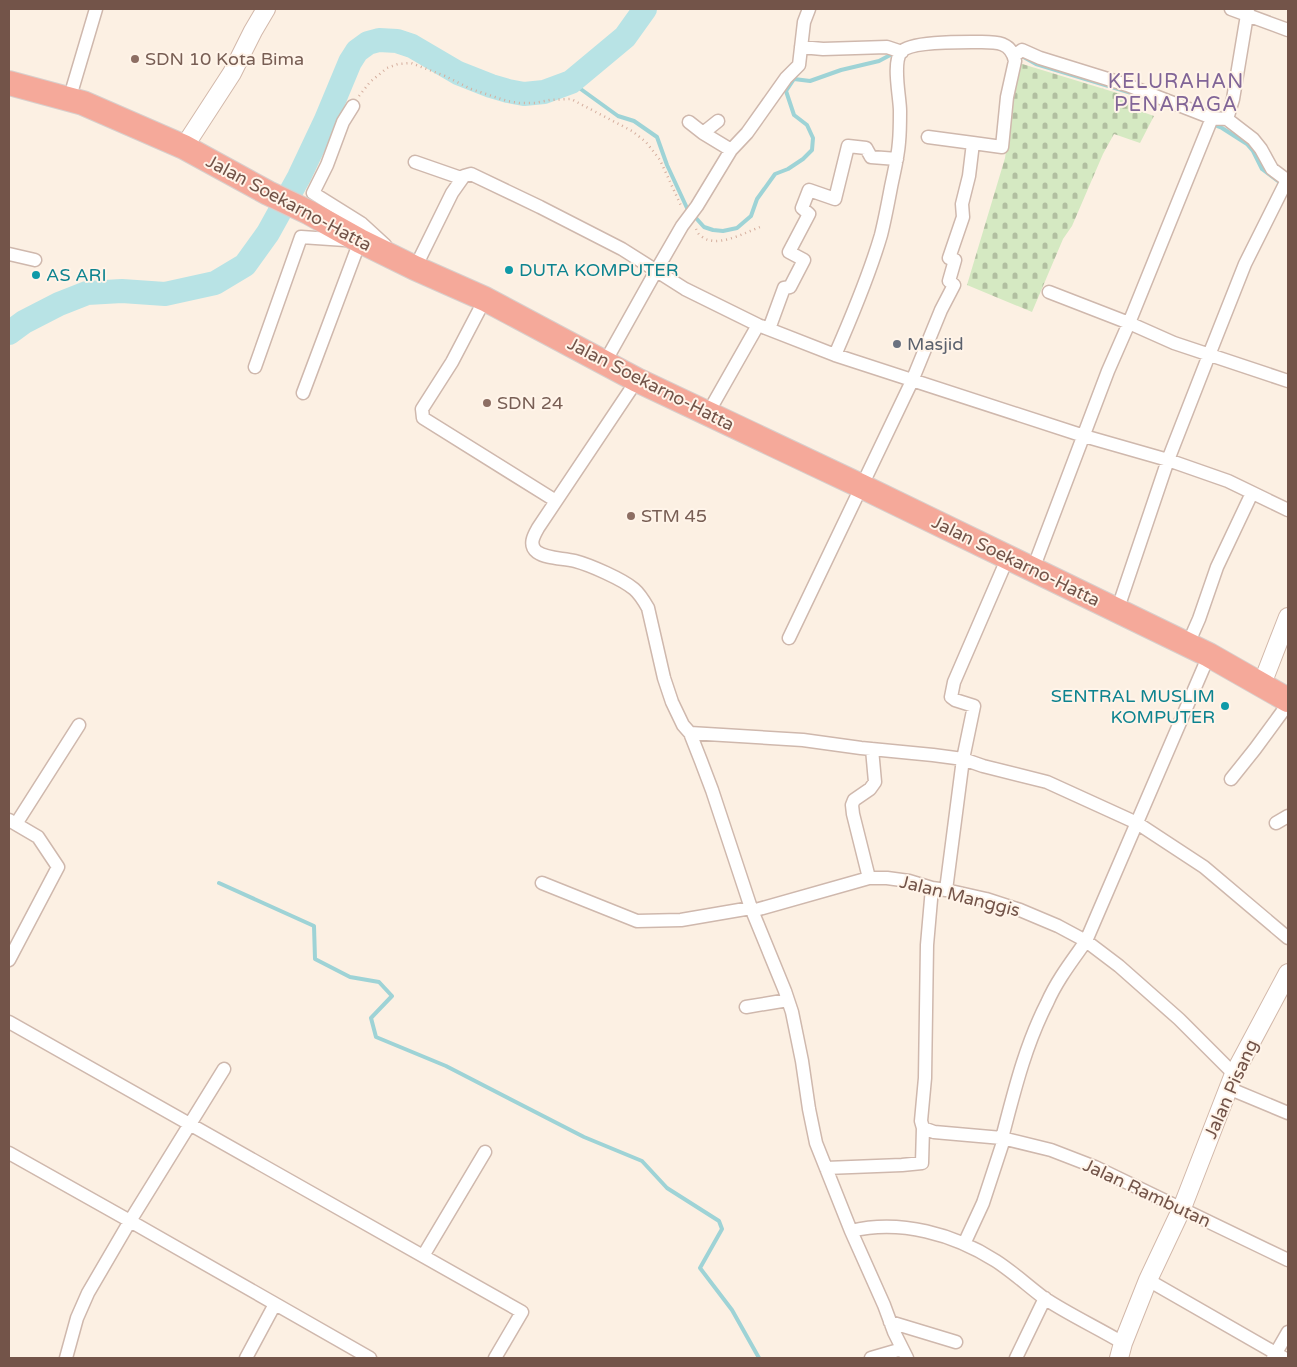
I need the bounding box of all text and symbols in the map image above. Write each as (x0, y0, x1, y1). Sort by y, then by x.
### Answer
place label: SDN 10 Kota Bima (145, 48, 304, 70)
marker: SDN 10 Kota Bima (129, 53, 141, 65)
district label: KELURAHAN PENARAGA (1108, 70, 1244, 117)
street label: Jalan Soekarno-Hatta (203, 150, 375, 256)
place label: DUTA KOMPUTER (519, 259, 679, 281)
place label: AS ARI (46, 264, 107, 286)
marker: DUTA KOMPUTER (503, 264, 515, 276)
marker: AS ARI (30, 269, 42, 281)
street label: Jalan Soekarno-Hatta (564, 332, 738, 436)
place label: Masjid (907, 333, 964, 355)
marker: Masjid (891, 338, 903, 350)
place label: SDN 24 (497, 392, 563, 414)
marker: SDN 24 (481, 397, 493, 409)
place label: STM 45 (641, 505, 707, 527)
marker: STM 45 (625, 510, 637, 522)
street label: Jalan Soekarno-Hatta (928, 511, 1104, 611)
place label: SENTRAL MUSLIM KOMPUTER (1051, 685, 1215, 728)
marker: SENTRAL MUSLIM KOMPUTER (1219, 700, 1231, 712)
street label: Jalan Manggis (898, 870, 1022, 922)
street label: Jalan Pisang (1199, 1036, 1263, 1142)
street label: Jalan Rambutan (1080, 1154, 1214, 1232)

